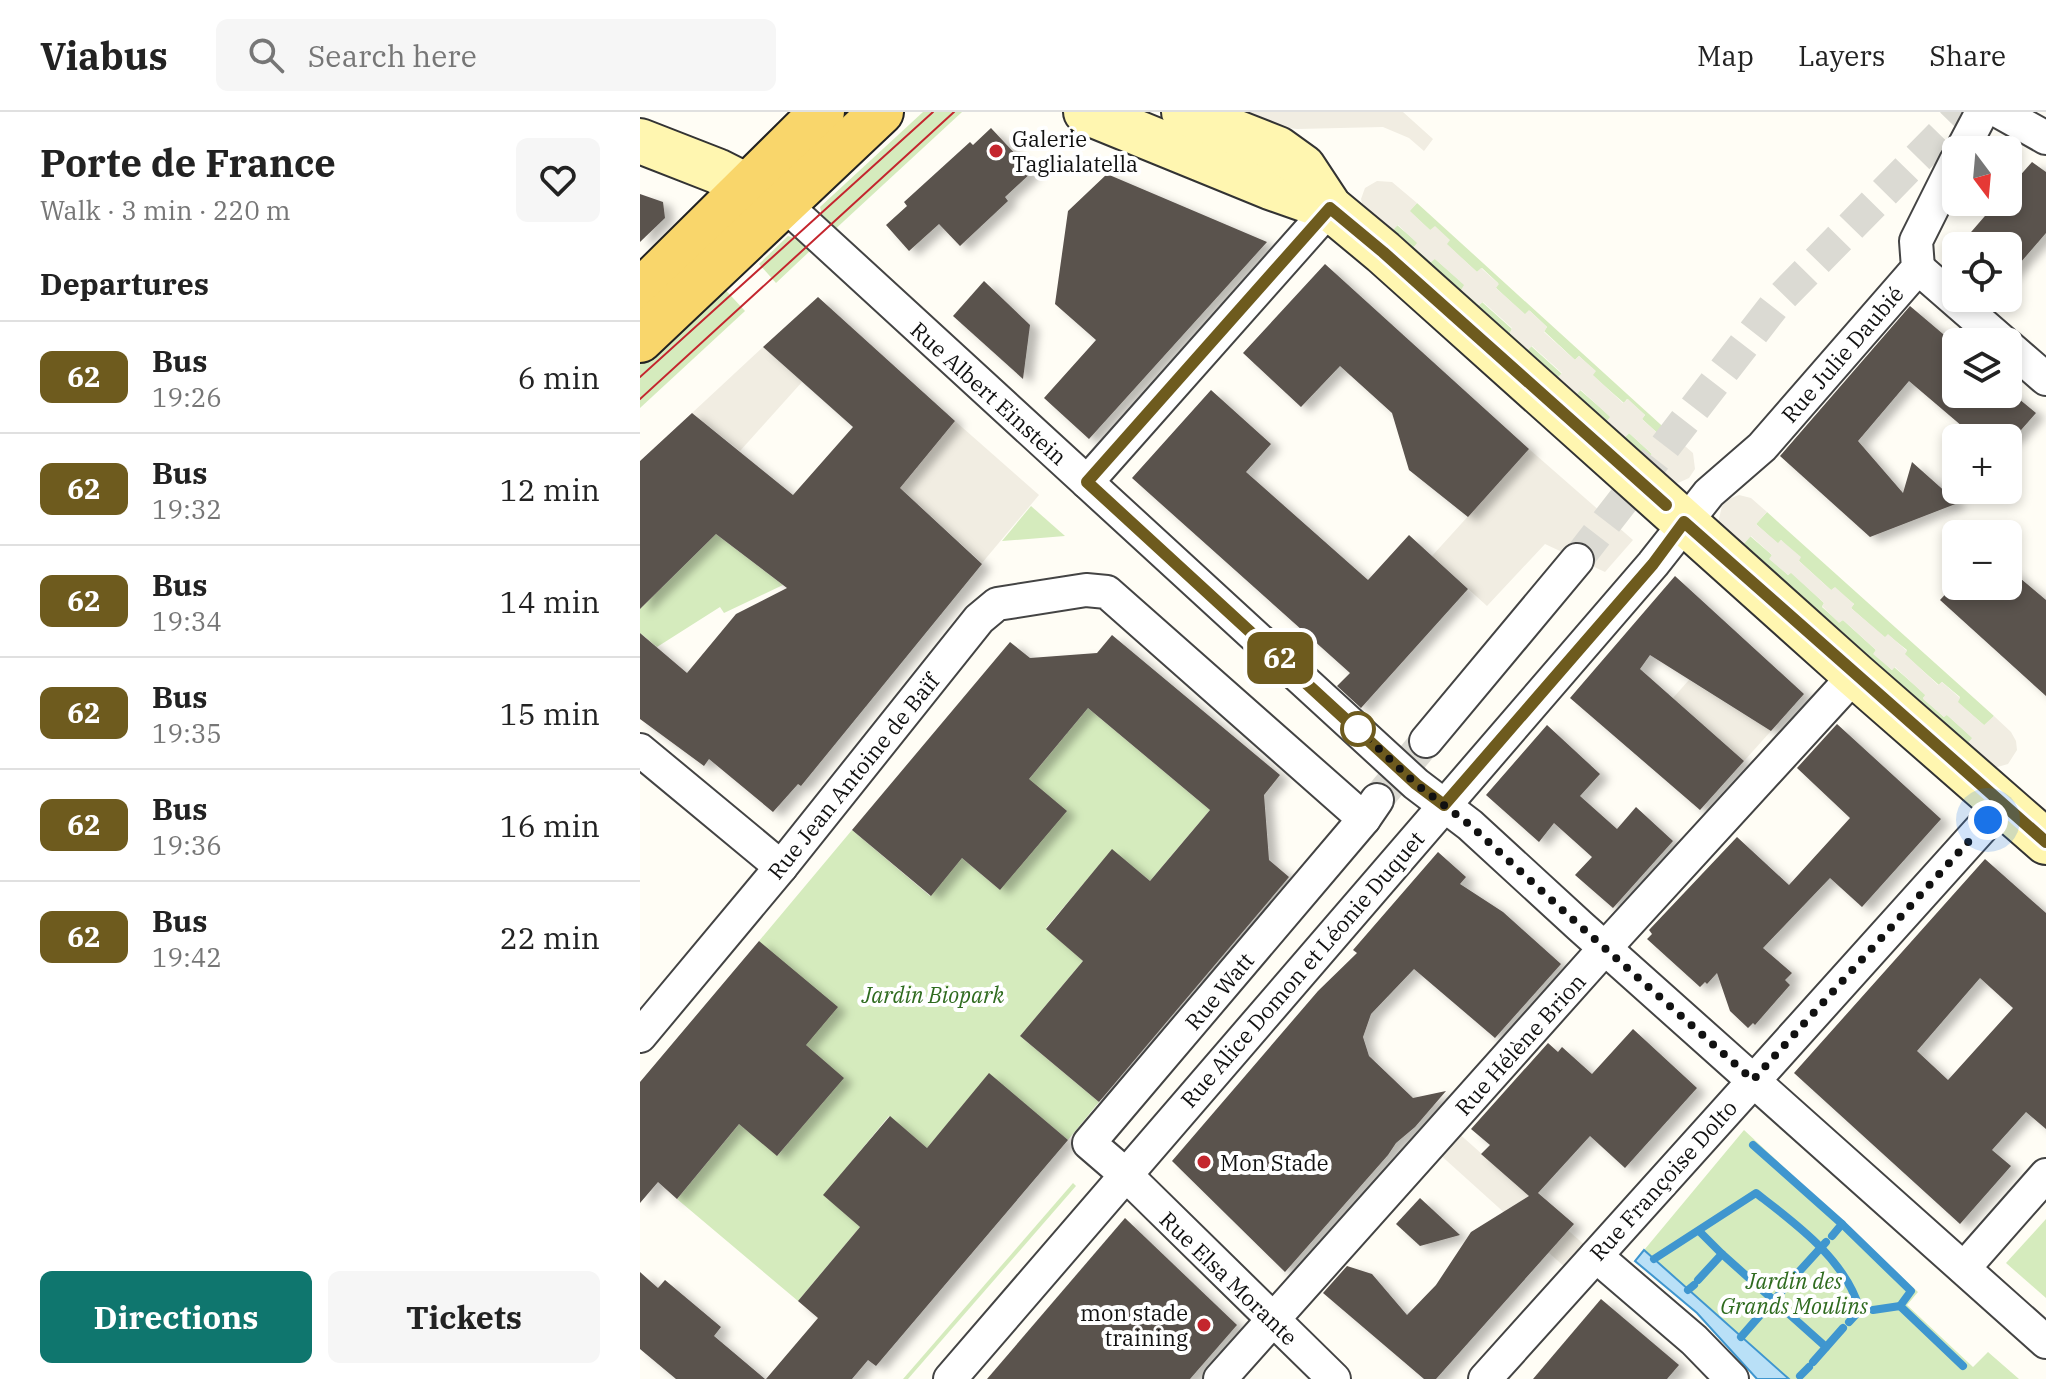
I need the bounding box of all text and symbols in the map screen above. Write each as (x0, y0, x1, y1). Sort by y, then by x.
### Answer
search box (216, 19, 776, 91)
text: Viabus (40, 31, 168, 80)
icon: search (244, 33, 288, 77)
text: Search here (308, 36, 477, 75)
text: Map (1697, 37, 1754, 74)
text: Layers (1798, 37, 1885, 74)
text: Share (1929, 37, 2006, 74)
place label: Galerie Taglialatella (1012, 124, 1138, 178)
north arrow (1942, 136, 2022, 216)
map controls (1942, 136, 2022, 600)
text: Porte de France (40, 138, 336, 187)
button: heart (516, 138, 600, 222)
marker: Galerie Taglialatella (987, 142, 1005, 160)
text: Walk · 3 min · 220 m (40, 193, 291, 227)
button: locate (1942, 232, 2022, 312)
text: Departures (40, 264, 209, 303)
street label: Rue Julie Daubié (1775, 280, 1909, 428)
street label: Rue Albert Einstein (905, 315, 1073, 471)
button: layers (1942, 328, 2022, 408)
text: Bus (152, 341, 207, 380)
text: 62 (67, 358, 101, 395)
text: 6 min (518, 358, 600, 397)
text: 19:26 (152, 380, 222, 414)
button: + (1942, 424, 2022, 504)
text: Bus (152, 453, 207, 492)
text: 62 (67, 470, 101, 507)
text: 12 min (500, 470, 600, 509)
text: 19:32 (152, 492, 222, 526)
button: − (1942, 520, 2022, 600)
text: Bus (152, 565, 207, 604)
text: 62 (67, 582, 101, 619)
text: 14 min (500, 582, 600, 621)
text: 19:34 (152, 604, 222, 638)
line badge: 62 (1244, 632, 1316, 684)
text: 62 (1263, 639, 1297, 676)
street label: Rue Jean Antoine de Baïf (761, 666, 946, 885)
text: Bus (152, 677, 207, 716)
text: 62 (67, 694, 101, 731)
text: 15 min (500, 694, 600, 733)
unlabelled marker (1341, 712, 1375, 746)
text: 19:35 (152, 716, 222, 750)
text: Bus (152, 789, 207, 828)
your location (1968, 800, 2008, 840)
text: 62 (67, 806, 101, 843)
text: 16 min (500, 806, 600, 845)
street label: Rue Alice Domon et Léonie Duquet (1174, 824, 1430, 1113)
text: 19:36 (152, 828, 222, 862)
text: Bus (152, 901, 207, 940)
text: 62 (67, 918, 101, 955)
text: 22 min (500, 918, 600, 957)
text: 19:42 (152, 940, 222, 974)
street label: Rue Watt (1178, 946, 1260, 1036)
street label: Rue Hélène Brion (1448, 967, 1592, 1121)
park label: Jardin Biopark (861, 980, 1005, 1009)
street label: Rue Françoise Dolto (1583, 1093, 1743, 1267)
place label: Mon Stade (1220, 1148, 1329, 1177)
marker: Mon Stade (1195, 1153, 1213, 1171)
street label: Rue Elsa Morante (1154, 1205, 1304, 1351)
park label: Jardin des Grands Moulins (1720, 1266, 1869, 1320)
button: Directions (40, 1271, 312, 1363)
button: Tickets (328, 1271, 600, 1363)
place label: mon stade training (1080, 1298, 1188, 1352)
marker: mon stade training (1195, 1316, 1213, 1334)

